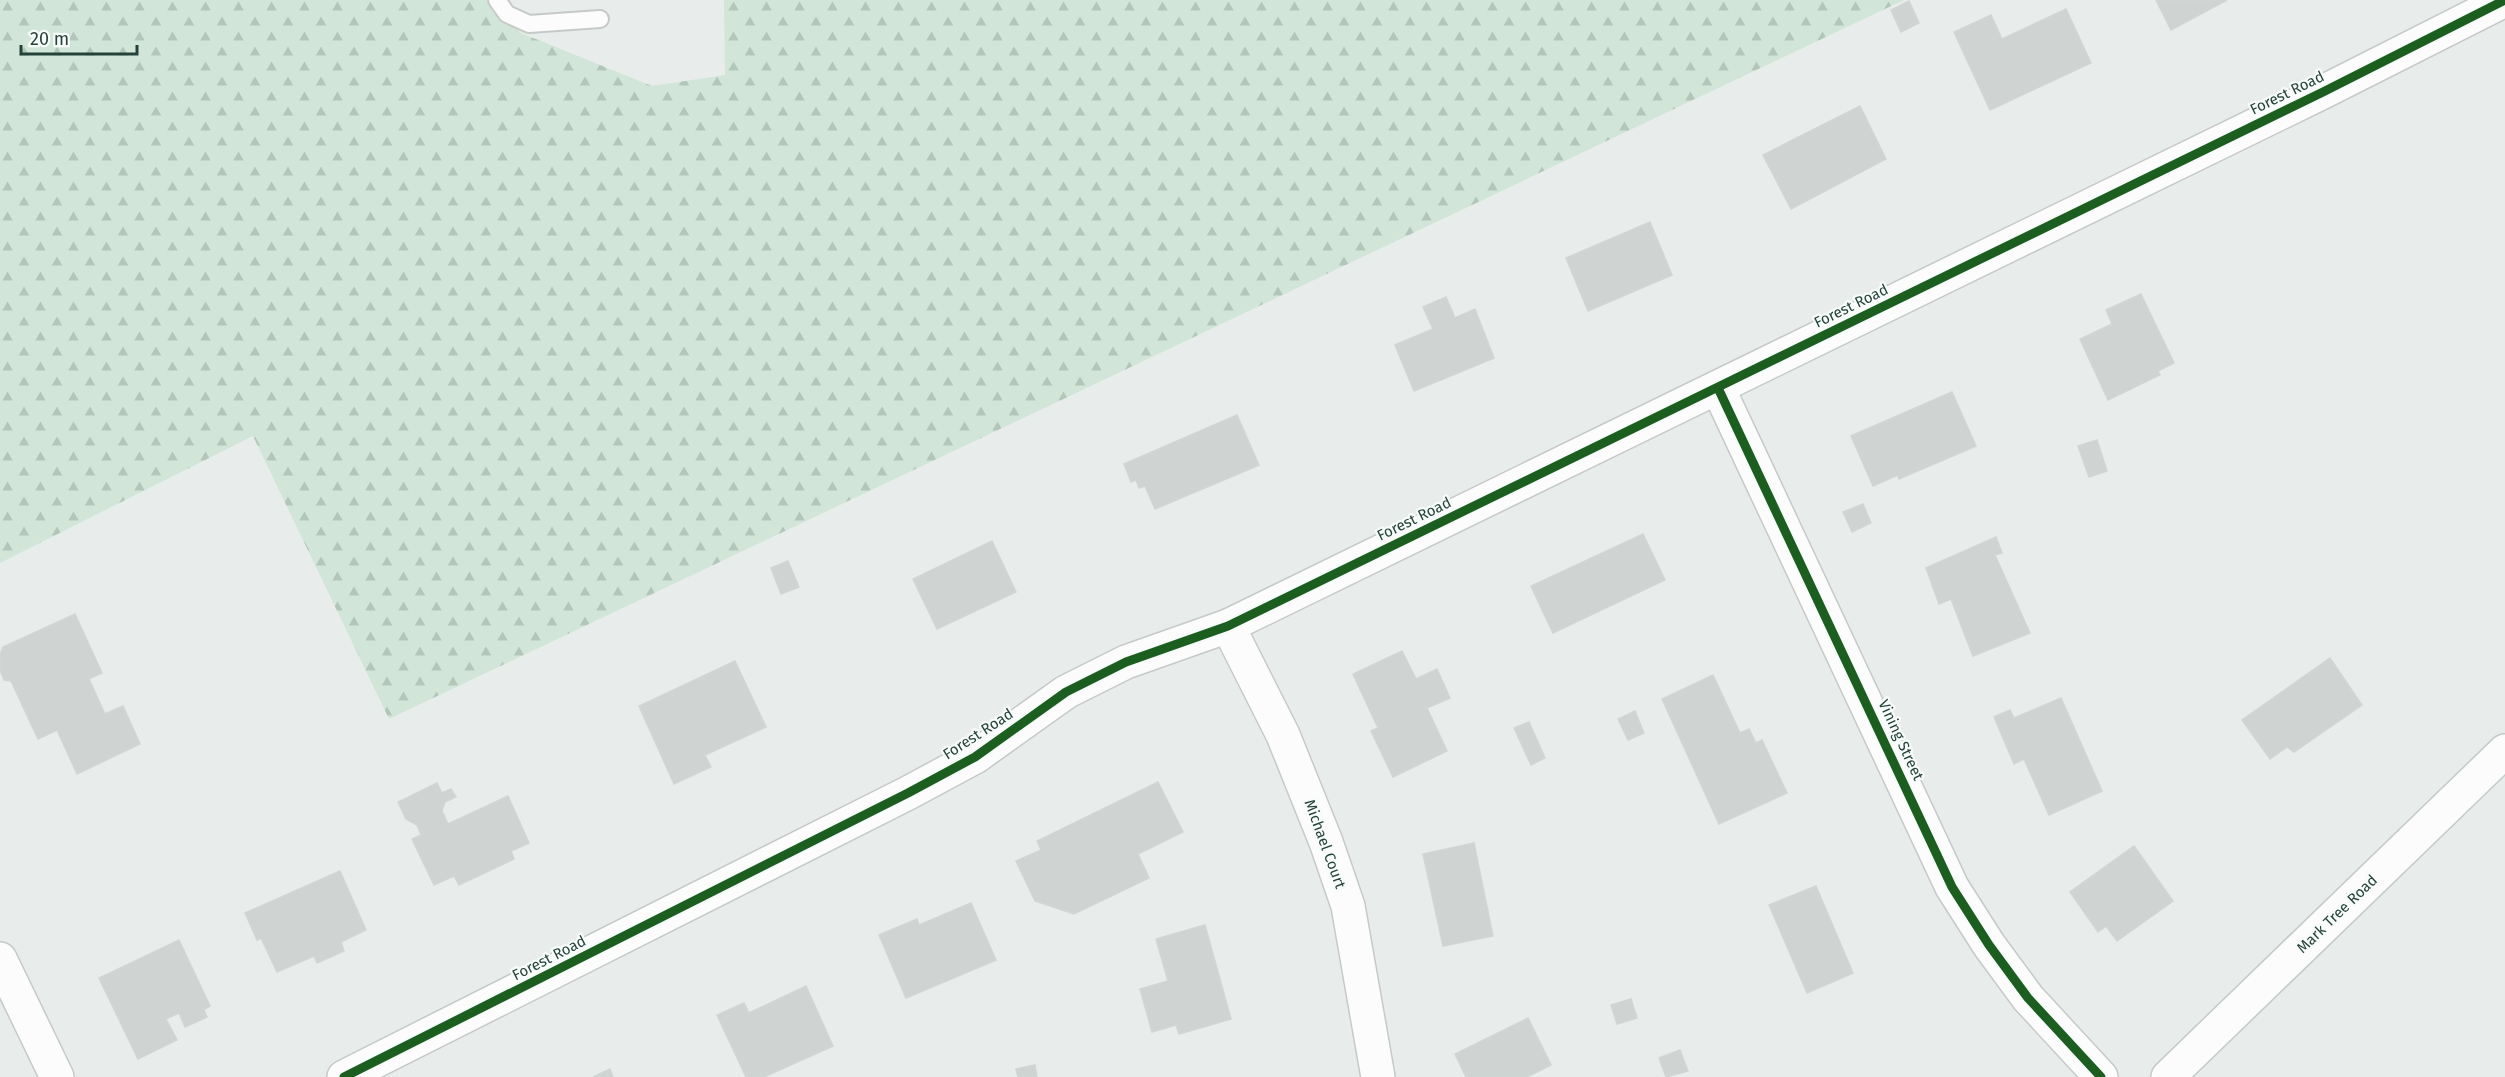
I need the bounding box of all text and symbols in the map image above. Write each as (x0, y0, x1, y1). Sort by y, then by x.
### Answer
scale bar (21, 18, 136, 56)
text: 20 m (30, 28, 69, 50)
street label: Forest Road (2247, 67, 2327, 119)
street label: Forest Road (1811, 280, 1891, 332)
street label: Forest Road (1374, 493, 1454, 545)
street label: Vining Street (1874, 697, 1928, 784)
street label: Forest Road (940, 705, 1016, 763)
street label: Michael Court (1301, 797, 1350, 891)
street label: Mark Tree Road (2293, 871, 2381, 957)
street label: Forest Road (509, 932, 589, 984)

